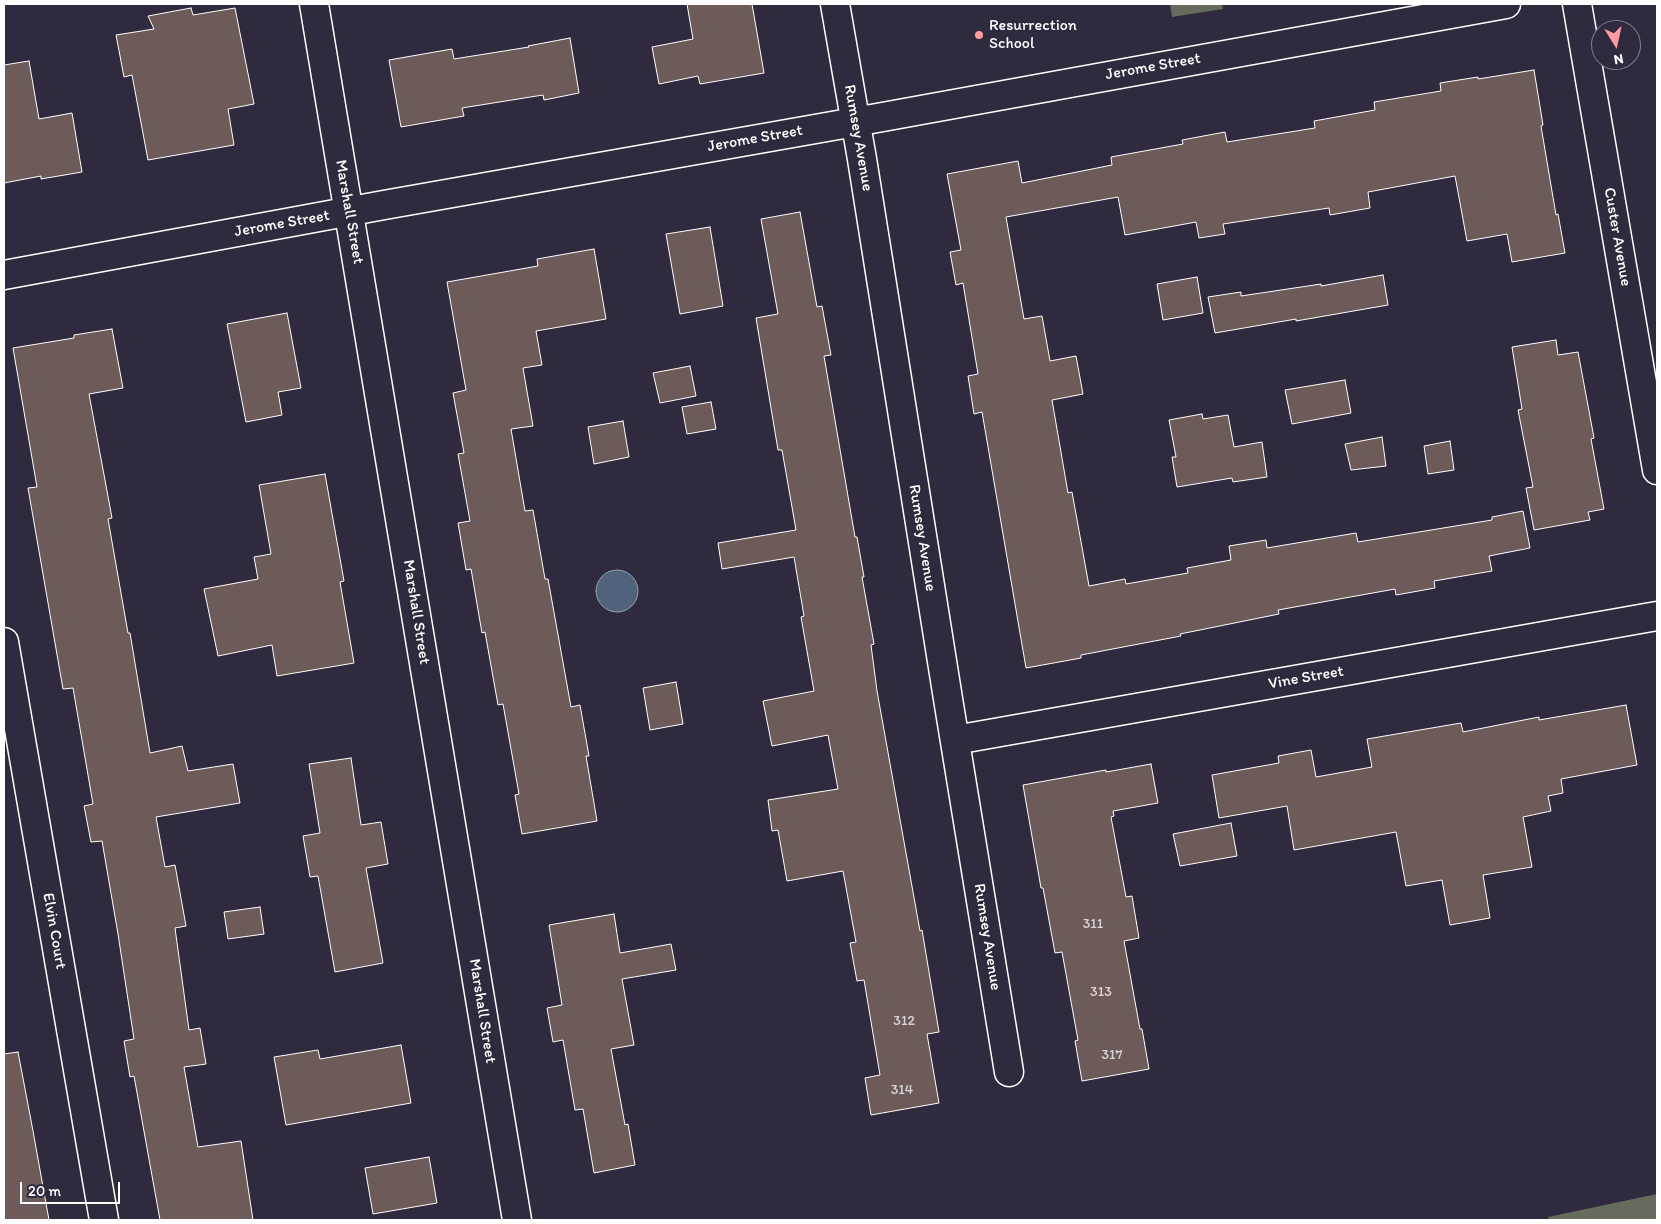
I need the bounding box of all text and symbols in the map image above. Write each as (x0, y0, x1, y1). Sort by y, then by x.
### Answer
place label: Resurrection School (989, 16, 1077, 54)
north arrow (1591, 20, 1641, 70)
marker: Resurrection School (973, 29, 985, 41)
street label: Jerome Street (1104, 49, 1202, 85)
text: N (1612, 50, 1625, 68)
street label: Rumsey Avenue (839, 83, 877, 193)
street label: Jerome Street (706, 121, 804, 157)
street label: Marshall Street (330, 158, 368, 266)
street label: Custer Avenue (1599, 186, 1635, 288)
street label: Jerome Street (233, 206, 331, 242)
street label: Rumsey Avenue (904, 483, 940, 593)
street label: Marshall Street (398, 558, 434, 666)
street label: Vine Street (1267, 662, 1345, 694)
street label: Rumsey Avenue (969, 882, 1005, 992)
street label: Elvin Court (38, 891, 70, 971)
house number: 311 (1083, 916, 1103, 932)
street label: Marshall Street (464, 957, 500, 1065)
house number: 313 (1090, 984, 1112, 1000)
house number: 312 (893, 1013, 915, 1029)
house number: 317 (1101, 1047, 1123, 1063)
house number: 314 (891, 1082, 913, 1098)
scale bar (22, 1172, 122, 1204)
text: 20 m (28, 1182, 61, 1200)

